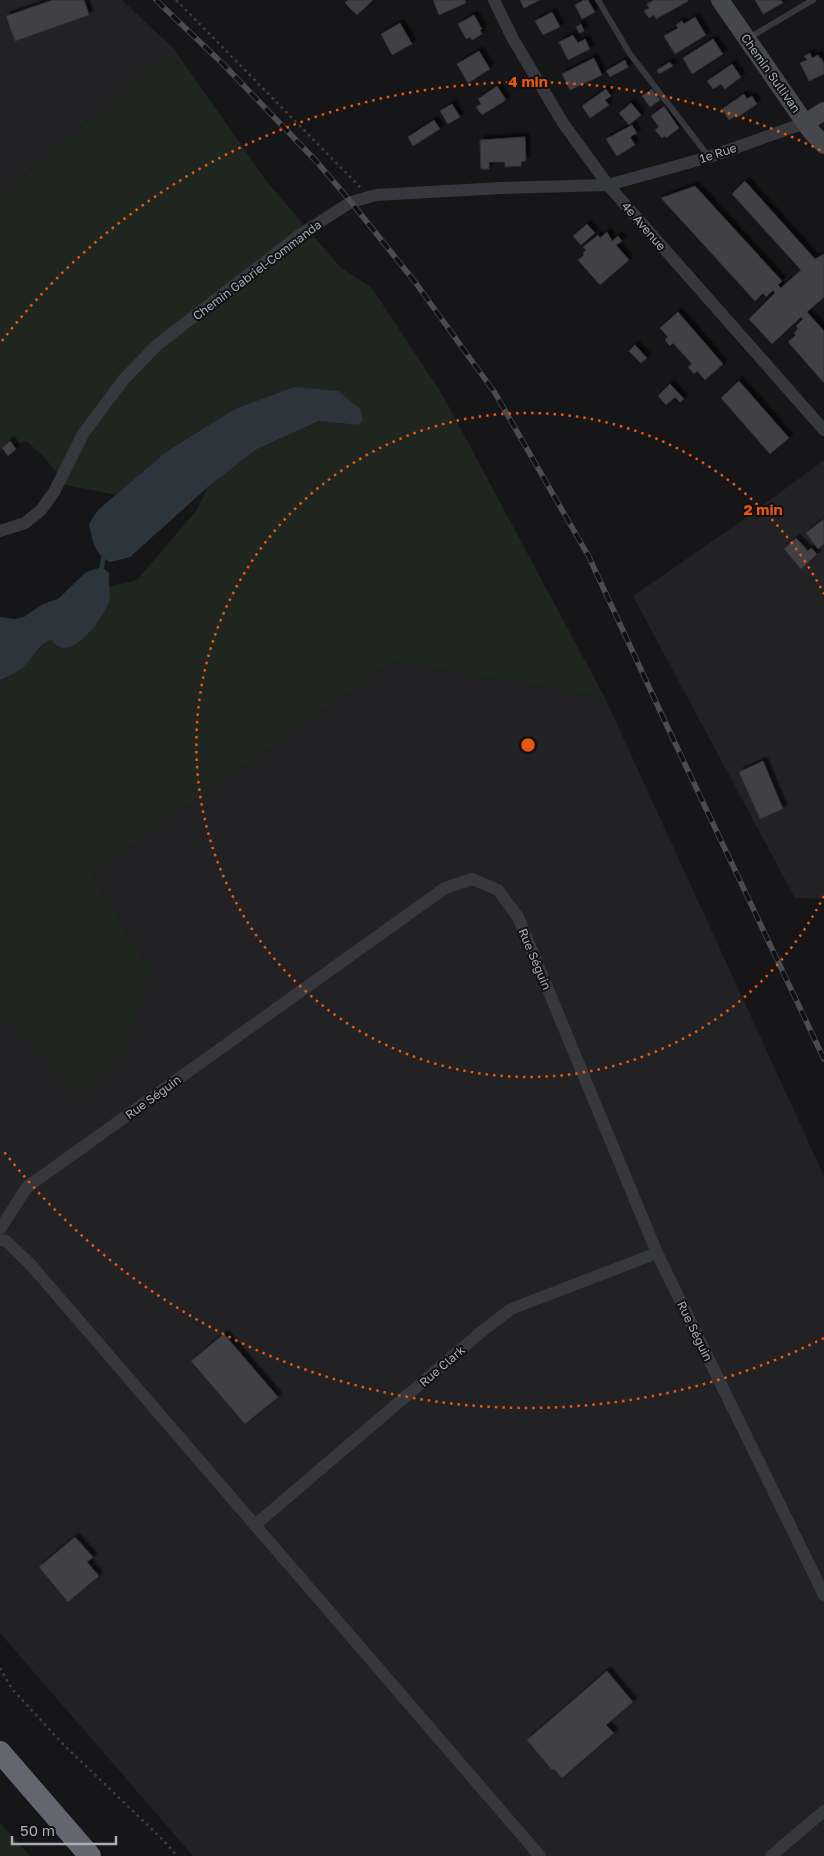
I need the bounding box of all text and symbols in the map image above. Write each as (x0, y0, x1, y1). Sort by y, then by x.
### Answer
street label: Chemin Sullivan (738, 31, 804, 115)
text: 4 min (508, 72, 548, 90)
street label: 1e Rue (698, 140, 738, 166)
street label: 4e Avenue (619, 199, 669, 253)
street label: Chemin Gabriel-Commanda (190, 217, 324, 323)
text: 2 min (743, 500, 783, 518)
centre of rings (519, 736, 537, 754)
street label: Rue Séguin (515, 926, 555, 992)
street label: Rue Séguin (122, 1072, 184, 1122)
street label: Rue Séguin (674, 1298, 716, 1364)
street label: Rue Clark (416, 1342, 468, 1390)
scale bar (12, 1814, 116, 1846)
text: 50 m (20, 1821, 55, 1839)

